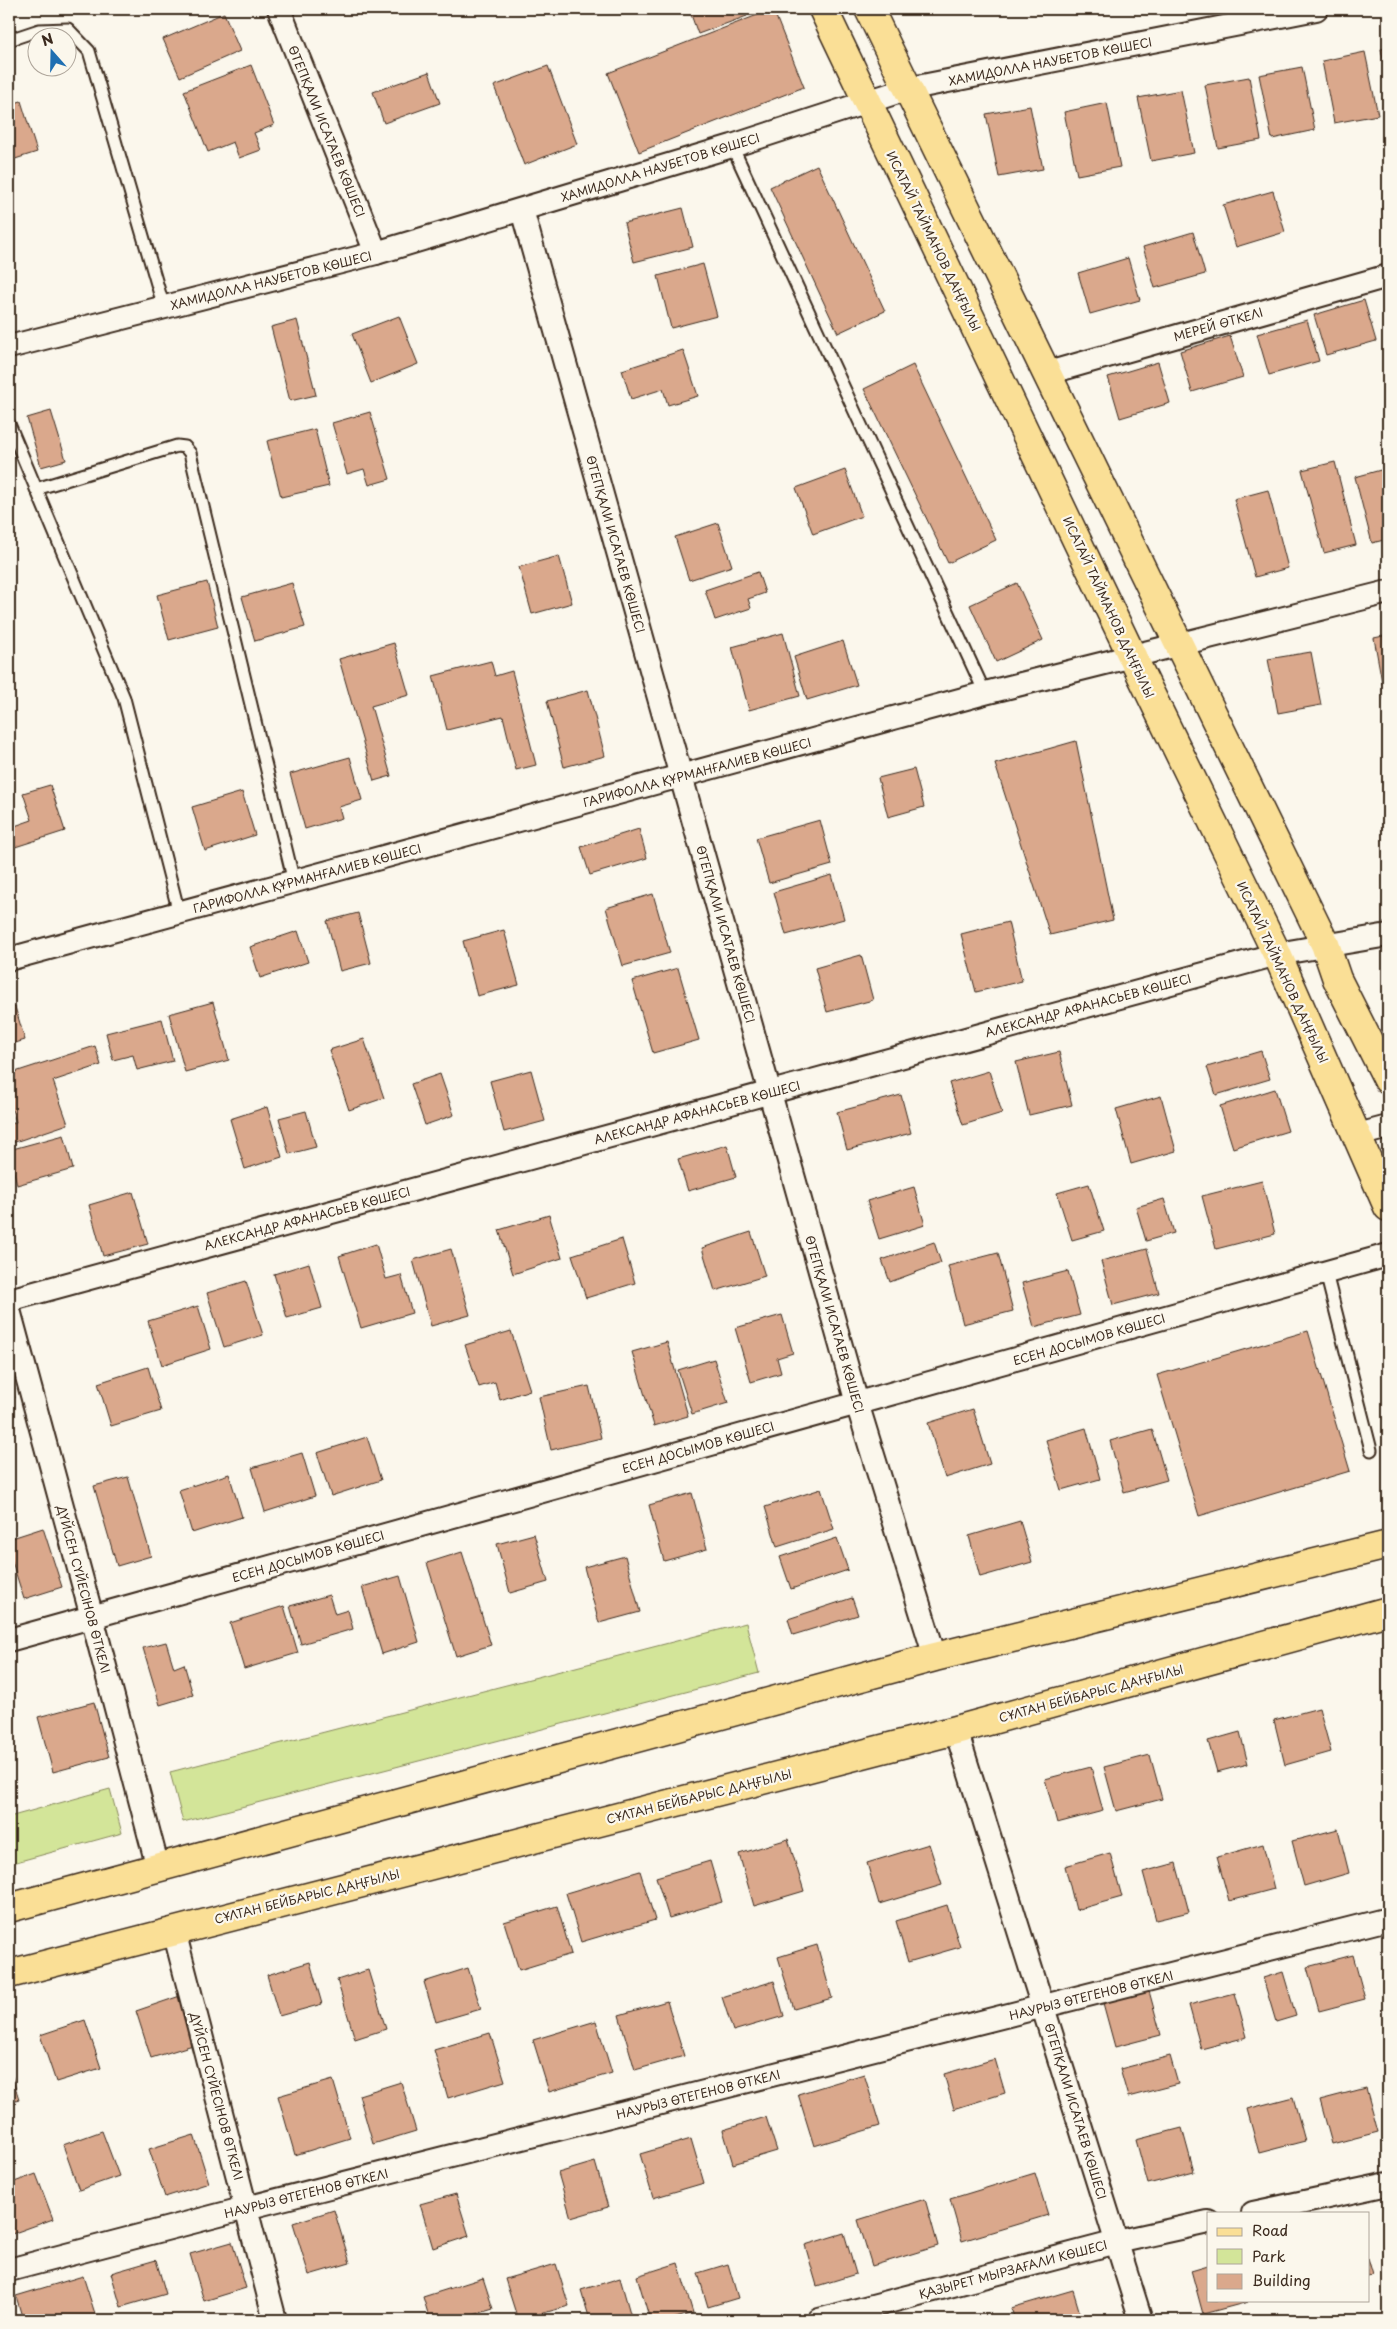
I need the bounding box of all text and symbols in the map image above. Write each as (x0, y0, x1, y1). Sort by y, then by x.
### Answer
north arrow (28, 28, 78, 78)
text: N (39, 28, 56, 51)
street label: ХАМИДОЛЛА НАУБЕТОВ КӨШЕСІ (947, 32, 1153, 90)
street label: ӨТЕПҚАЛИ ИСАТАЕВ КӨШЕСІ (284, 42, 370, 220)
street label: ХАМИДОЛЛА НАУБЕТОВ КӨШЕСІ (558, 128, 762, 206)
street label: ИСАТАЙ ТАЙМАНОВ ДАҢҒЫЛЫ (882, 148, 986, 334)
street label: ХАМИДОЛЛА НАУБЕТОВ КӨШЕСІ (168, 246, 374, 314)
street label: МЕРЕЙ ӨТКЕЛІ (1171, 303, 1265, 345)
street label: ӨТЕПҚАЛИ ИСАТАЕВ КӨШЕСІ (582, 453, 650, 635)
street label: ИСАТАЙ ТАЙМАНОВ ДАҢҒЫЛЫ (1059, 513, 1159, 701)
street label: ГАРИФОЛЛА ҚҰРМАНҒАЛИЕВ КӨШЕСІ (581, 733, 813, 811)
street label: ГАРИФОЛЛА ҚҰРМАНҒАЛИЕВ КӨШЕСІ (191, 839, 423, 917)
street label: ӨТЕПҚАЛИ ИСАТАЕВ КӨШЕСІ (692, 843, 760, 1025)
street label: ИСАТАЙ ТАЙМАНОВ ДАҢҒЫЛЫ (1233, 878, 1333, 1066)
street label: АЛЕКСАНДР АФАНАСЬЕВ КӨШЕСІ (983, 969, 1193, 1041)
street label: АЛЕКСАНДР АФАНАСЬЕВ КӨШЕСІ (592, 1076, 802, 1148)
street label: АЛЕКСАНДР АФАНАСЬЕВ КӨШЕСІ (202, 1182, 412, 1254)
street label: ӨТЕПҚАЛИ ИСАТАЕВ КӨШЕСІ (801, 1233, 869, 1415)
street label: ЕСЕН ДОСЫМОВ КӨШЕСІ (1011, 1309, 1167, 1369)
street label: ЕСЕН ДОСЫМОВ КӨШЕСІ (620, 1417, 776, 1477)
street label: ДҮЙСЕН СҮЙЕСІНОВ ӨТКЕЛІ (53, 1502, 115, 1675)
street label: ЕСЕН ДОСЫМОВ КӨШЕСІ (230, 1526, 386, 1586)
street label: СҰЛТАН БЕЙБАРЫС ДАҢҒЫЛЫ (997, 1660, 1185, 1726)
street label: СҰЛТАН БЕЙБАРЫС ДАҢҒЫЛЫ (604, 1764, 794, 1828)
street label: СҰЛТАН БЕЙБАРЫС ДАҢҒЫЛЫ (212, 1864, 402, 1928)
street label: НАУРЫЗ ӨТЕГЕНОВ ӨТКЕЛІ (1007, 1966, 1175, 2024)
street label: ДҮЙСЕН СҮЙЕСІНОВ ӨТКЕЛІ (186, 2009, 248, 2182)
street label: ӨТЕПҚАЛИ ИСАТАЕВ КӨШЕСІ (1041, 2021, 1111, 2201)
street label: НАУРЫЗ ӨТЕГЕНОВ ӨТКЕЛІ (614, 2065, 782, 2123)
street label: НАУРЫЗ ӨТЕГЕНОВ ӨТКЕЛІ (222, 2164, 390, 2222)
legend (1207, 2212, 1370, 2302)
text: Road (1252, 2218, 1288, 2241)
street label: ҚАЗЫРЕТ МЫРЗАҒАЛИ КӨШЕСІ (917, 2235, 1109, 2303)
text: Park (1252, 2244, 1286, 2267)
text: Building (1252, 2268, 1311, 2291)

